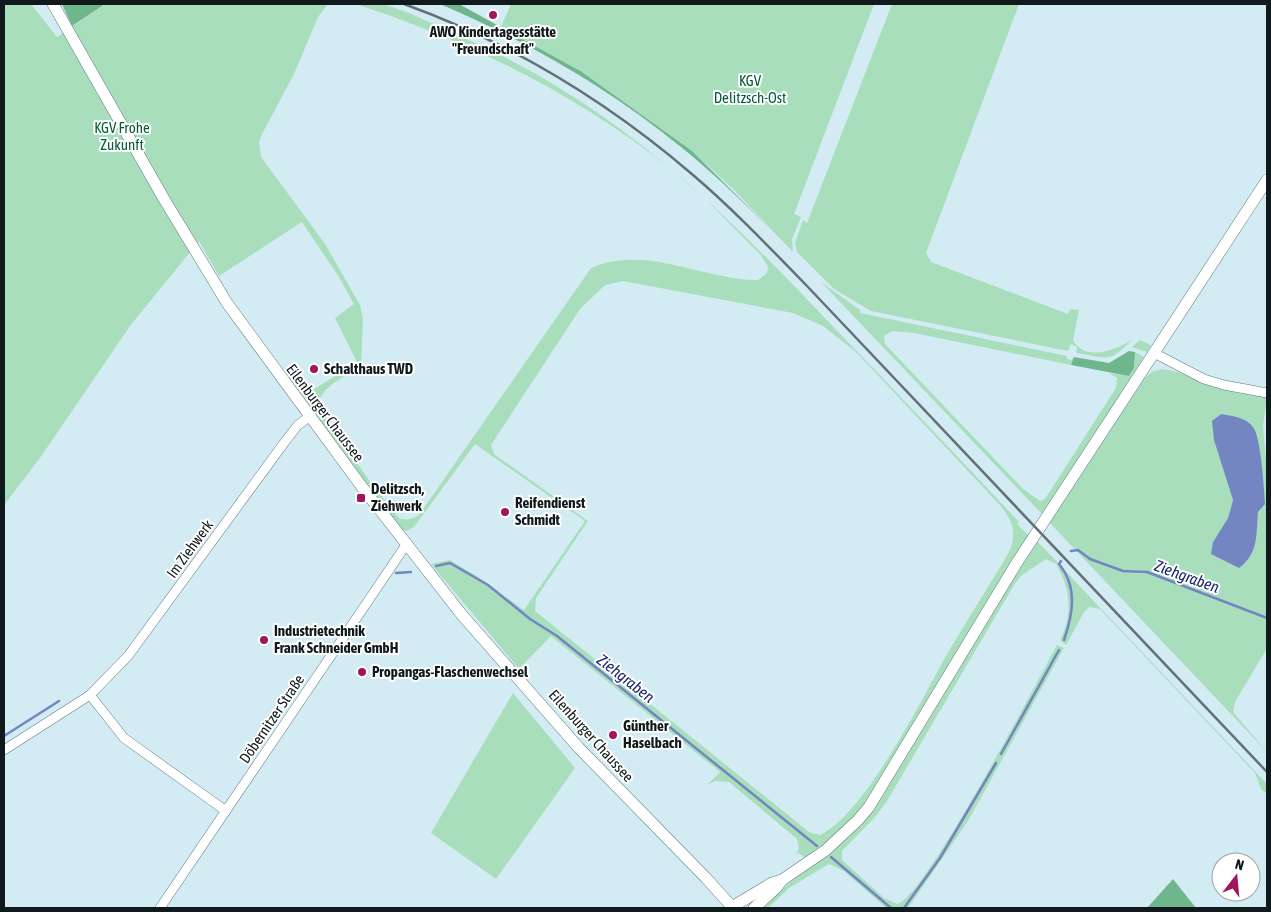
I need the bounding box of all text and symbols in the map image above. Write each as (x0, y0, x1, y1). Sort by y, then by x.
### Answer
marker: AWO Kindertagesstätte "Freundschaft" (487, 9, 499, 21)
place label: AWO Kindertagesstätte "Freundschaft" (429, 23, 556, 57)
park label: KGV Delitzsch-Ost (714, 72, 786, 106)
park label: KGV Frohe Zukunft (94, 119, 150, 153)
place label: Schalthaus TWD (324, 360, 413, 377)
street label: Eilenburger Chaussee (283, 361, 368, 465)
marker: Schalthaus TWD (308, 363, 320, 375)
place label: Delitzsch, Ziehwerk (371, 480, 424, 514)
marker: Delitzsch, Ziehwerk (355, 492, 367, 504)
place label: Reifendienst Schmidt (515, 494, 586, 528)
marker: Reifendienst Schmidt (499, 506, 511, 518)
street label: Im Ziehwerk (163, 516, 217, 581)
water label: Ziehgraben (1152, 556, 1222, 597)
place label: Industrietechnik Frank Schneider GmbH (274, 622, 398, 656)
marker: Industrietechnik Frank Schneider GmbH (258, 634, 270, 646)
water label: Ziehgraben (593, 650, 658, 707)
place label: Propangas-Flaschenwechsel (372, 663, 529, 680)
marker: Propangas-Flaschenwechsel (356, 666, 368, 678)
street label: Döbernitzer Straße (236, 671, 308, 766)
street label: Eilenburger Chaussee (546, 686, 637, 785)
place label: Günther Haselbach (623, 717, 682, 751)
marker: Günther Haselbach (607, 729, 619, 741)
north arrow (1211, 852, 1261, 902)
text: N (1233, 856, 1246, 873)

